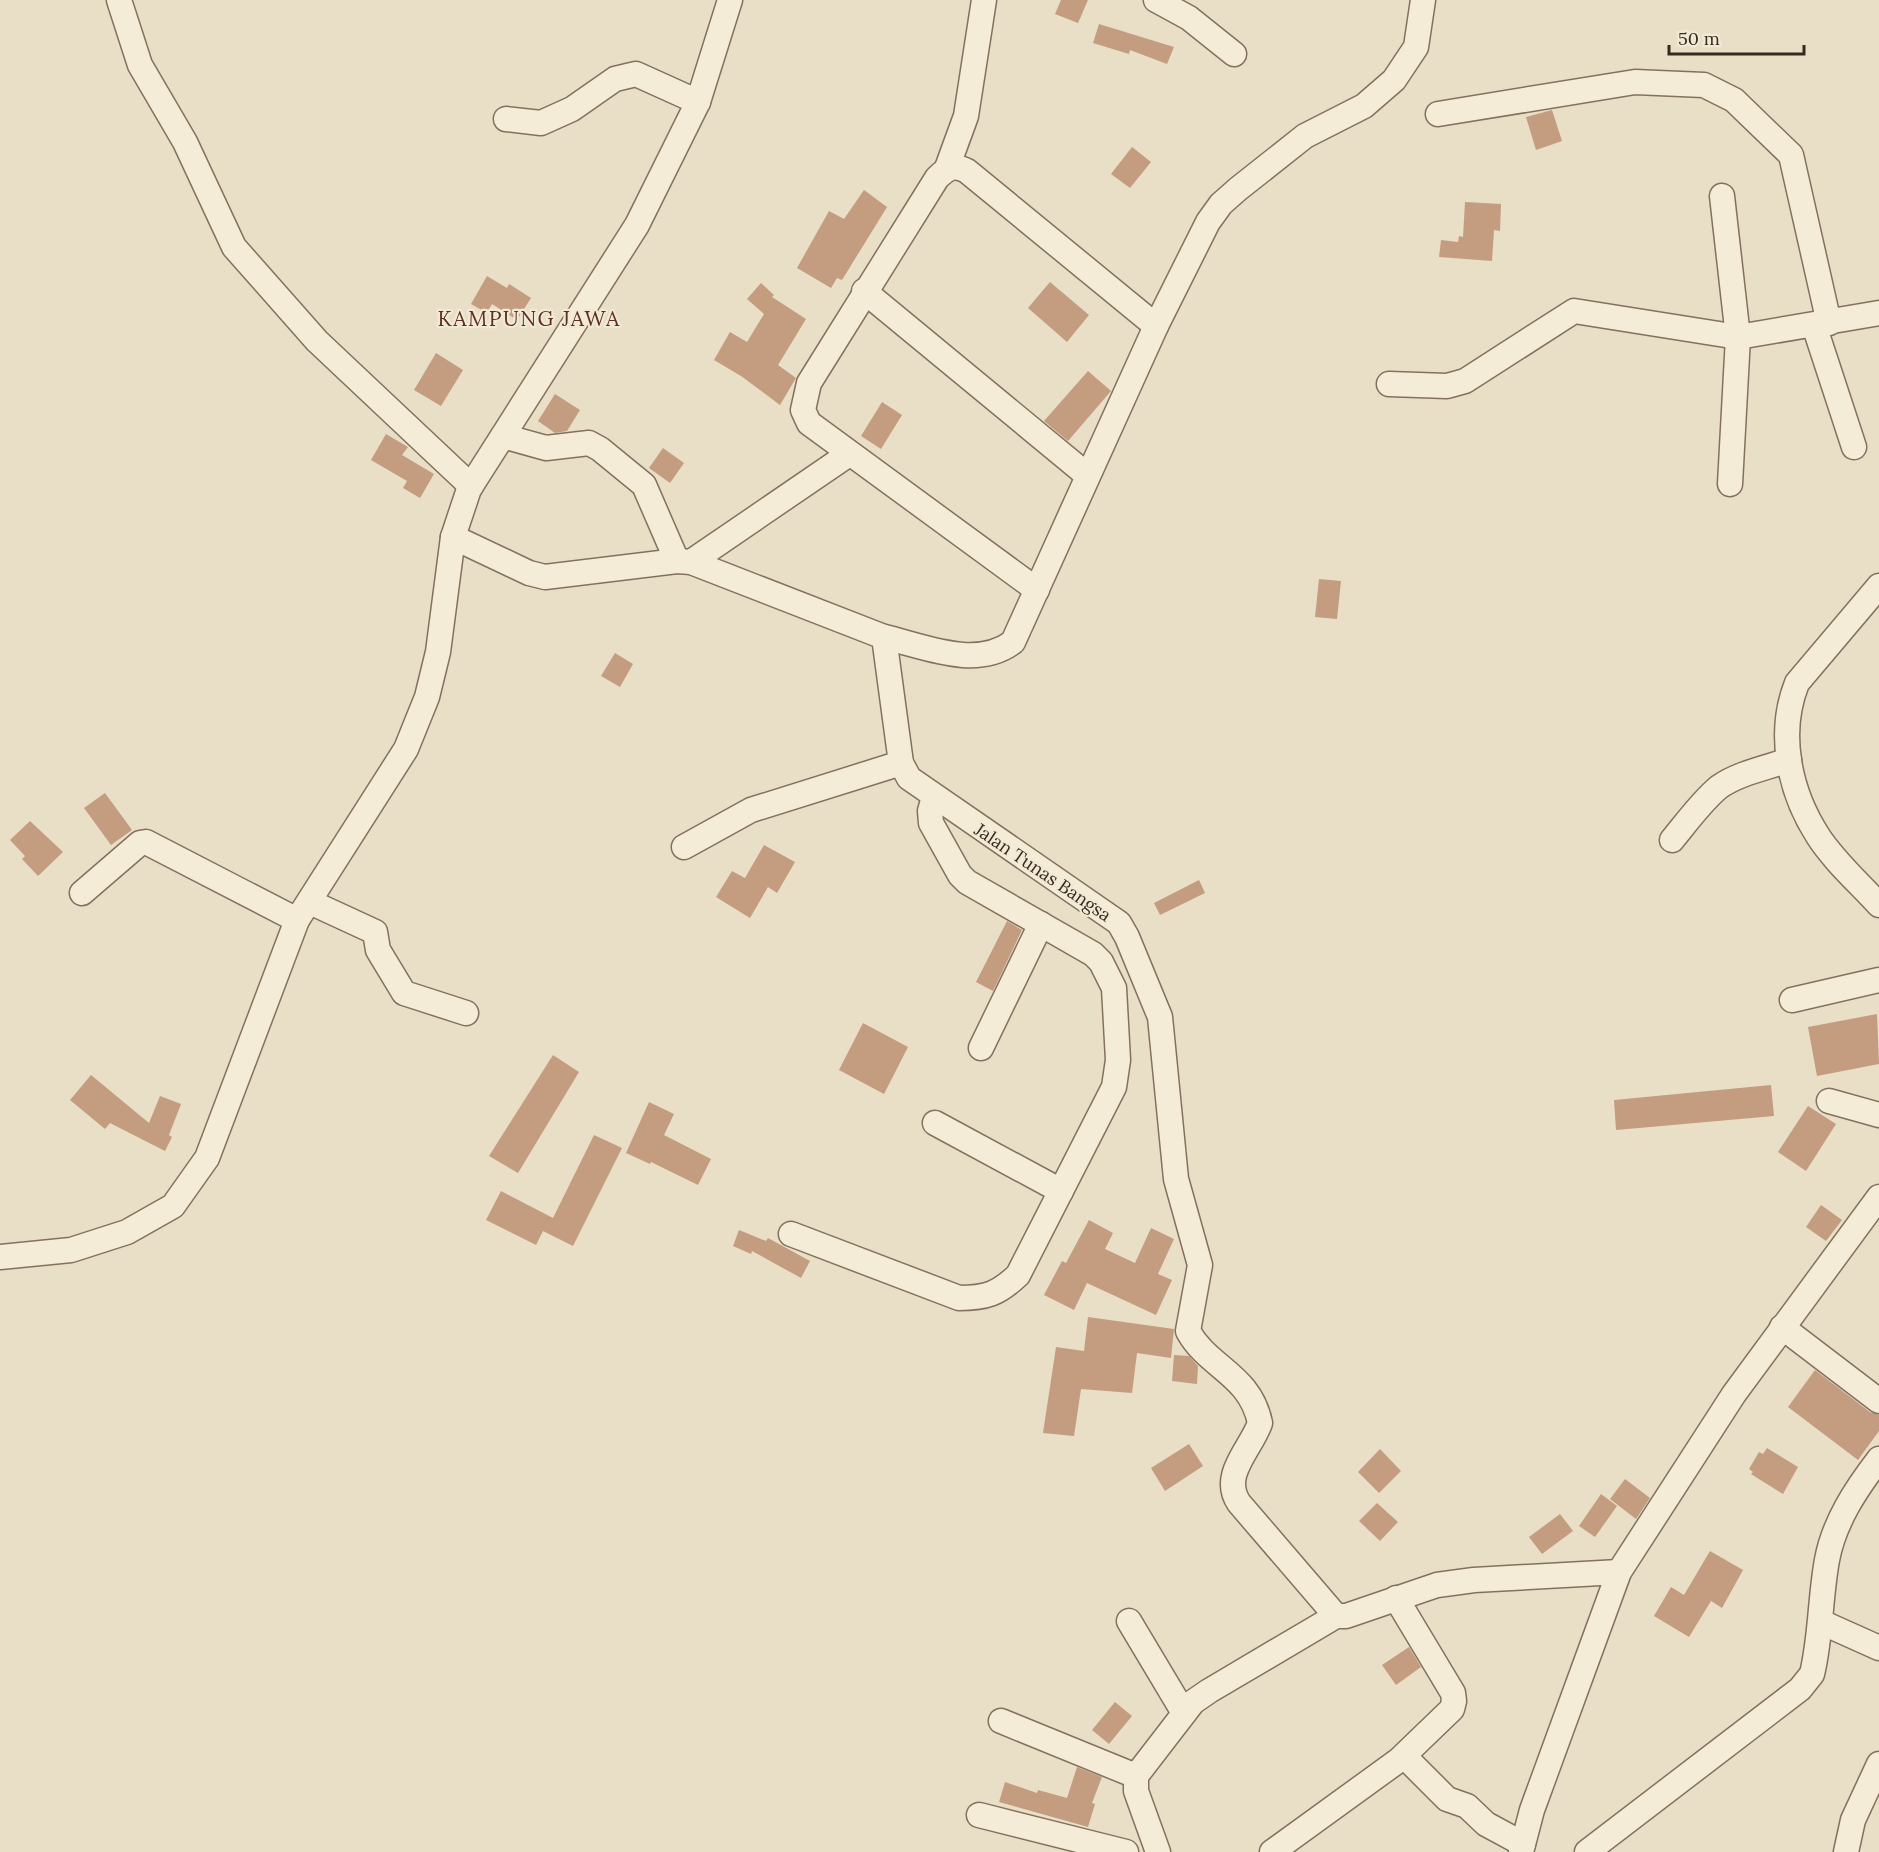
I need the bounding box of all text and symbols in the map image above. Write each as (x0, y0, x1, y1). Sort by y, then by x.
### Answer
scale bar (1669, 18, 1804, 56)
text: 50 m (1678, 27, 1720, 50)
district label: KAMPUNG JAWA (437, 305, 621, 332)
street label: Jalan Tunas Bangsa (969, 817, 1116, 926)

